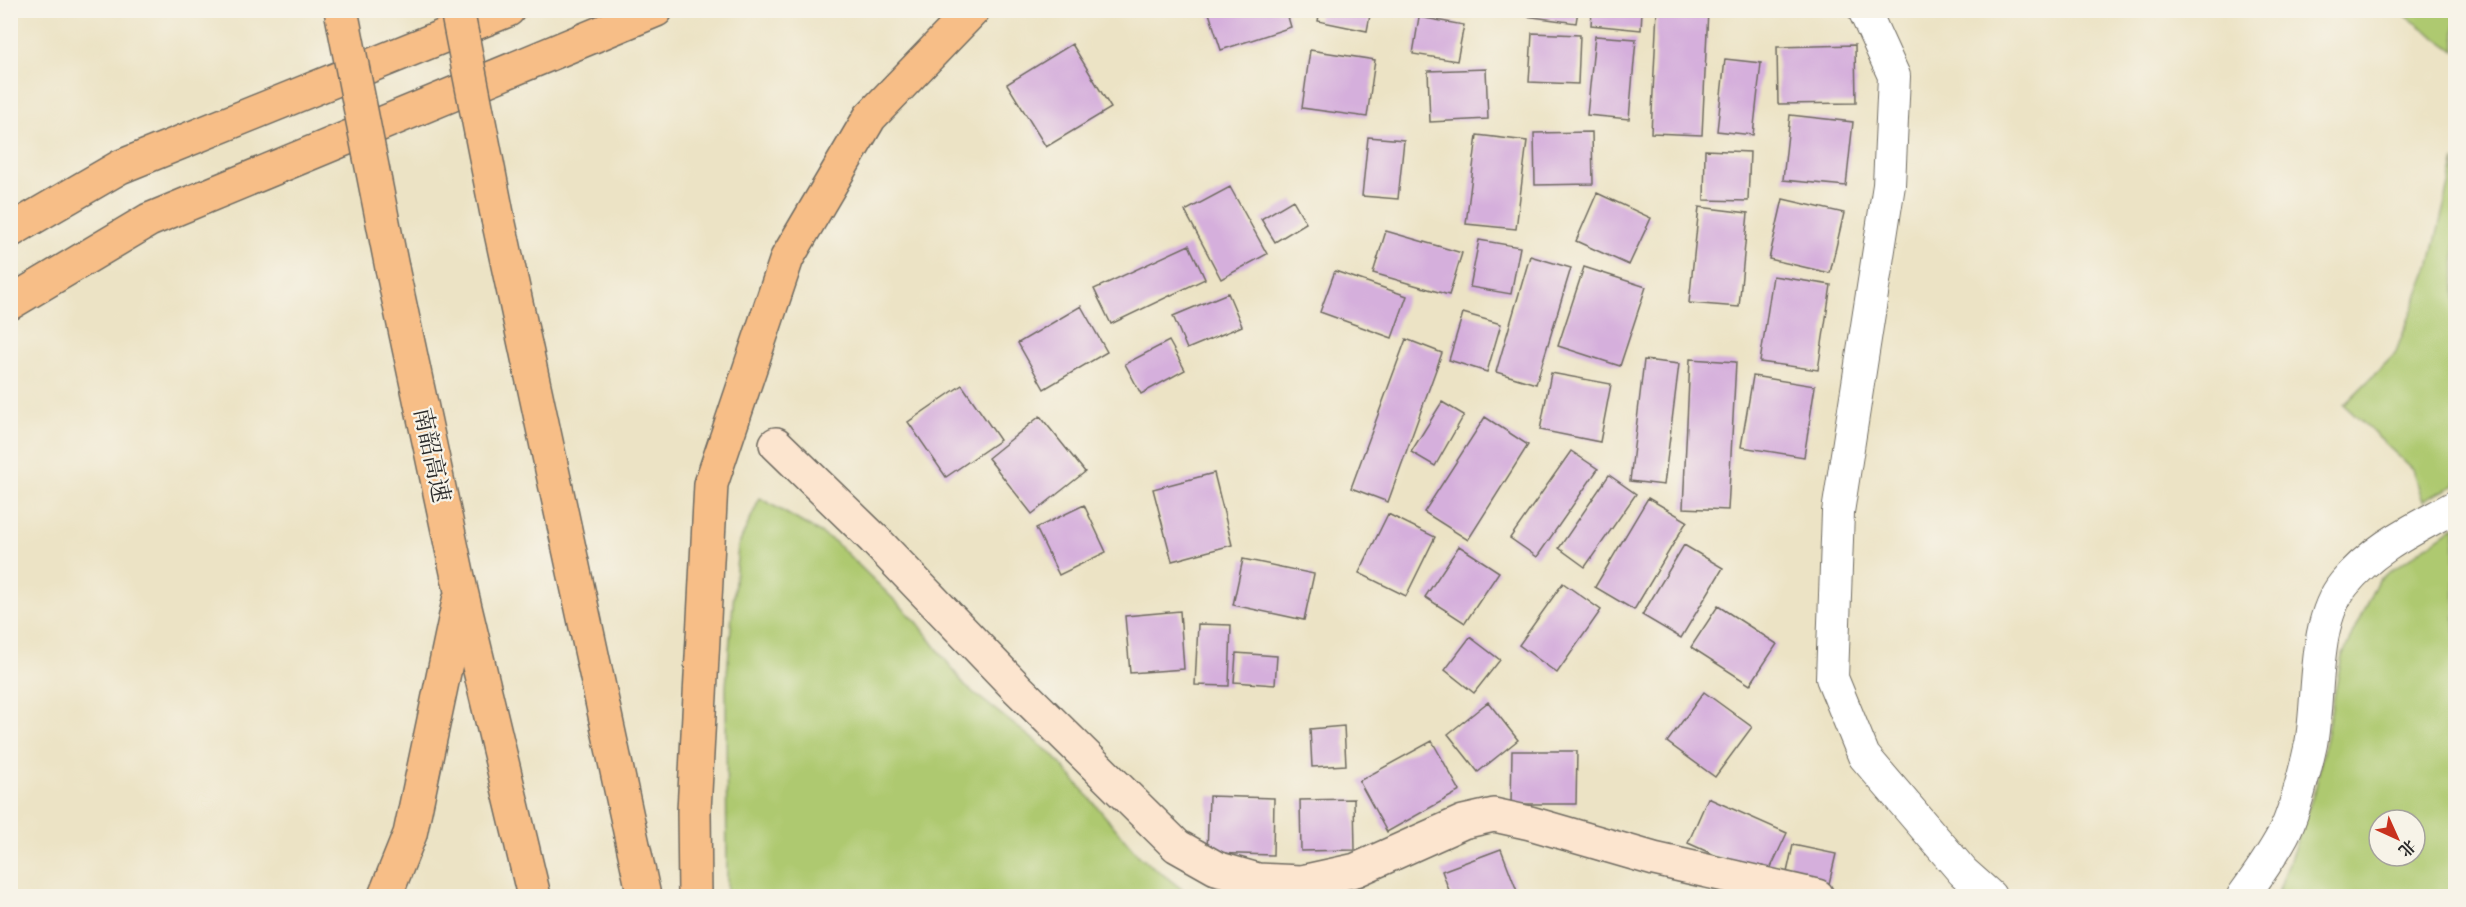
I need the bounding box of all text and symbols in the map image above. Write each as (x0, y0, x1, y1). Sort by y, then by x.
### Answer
street label: 南韶高速 (408, 405, 455, 505)
north arrow (2367, 808, 2427, 868)
text: 北 (2395, 836, 2419, 860)

